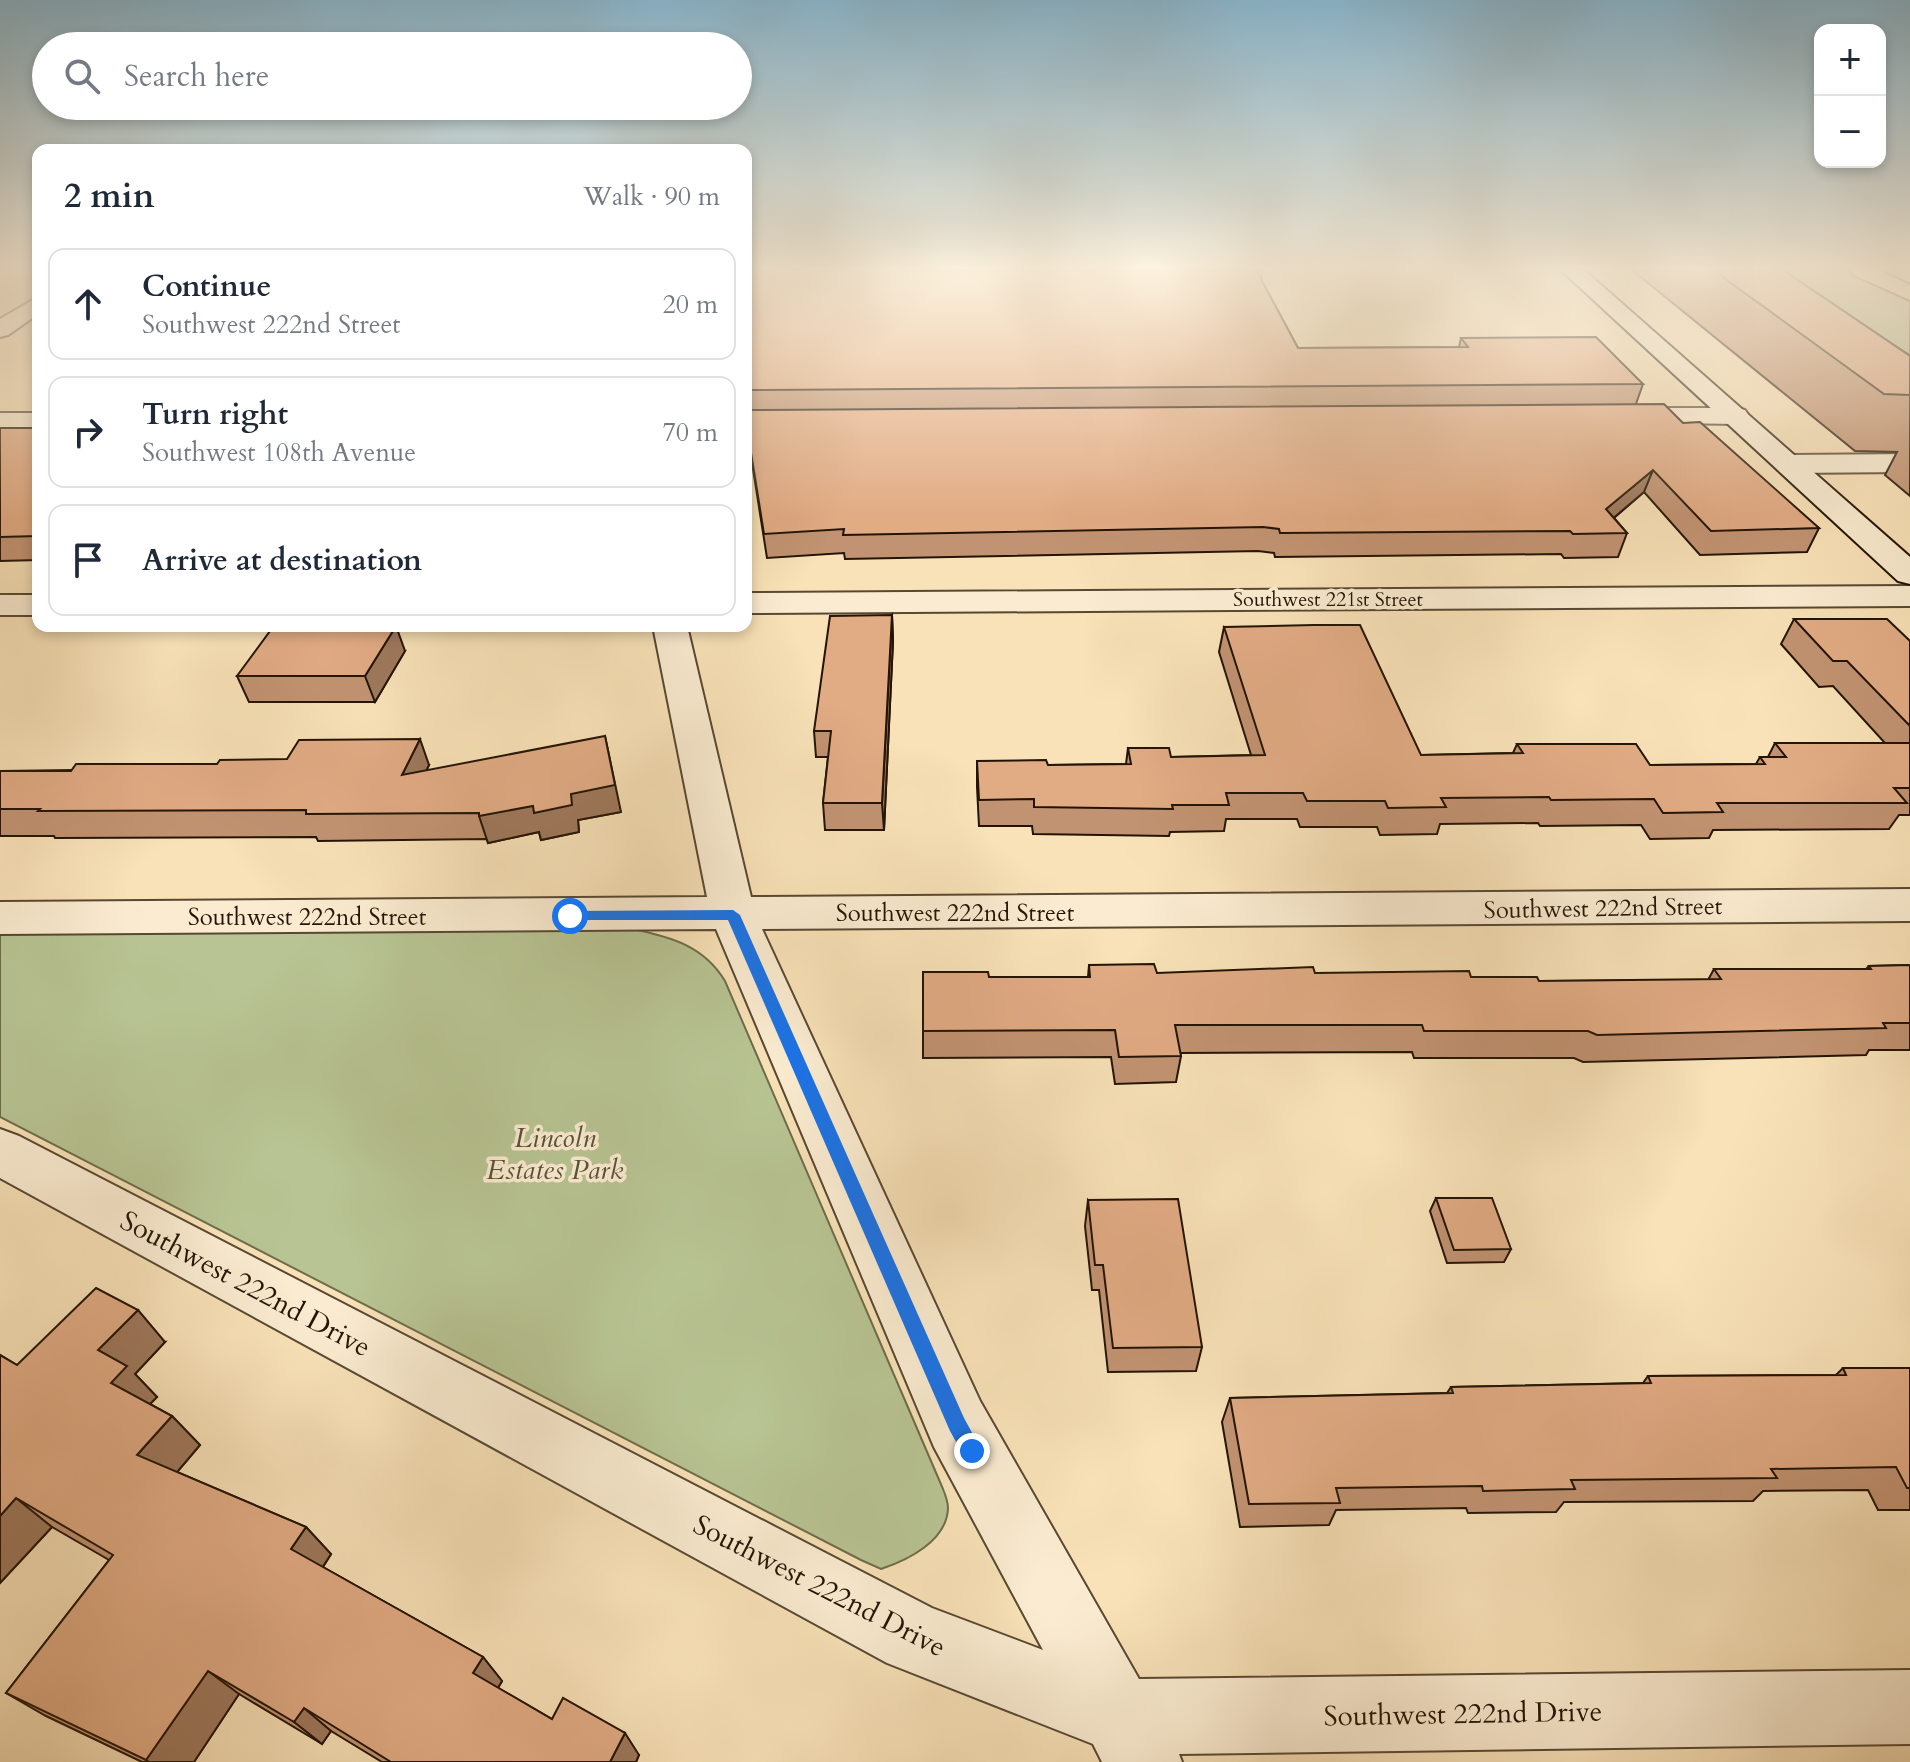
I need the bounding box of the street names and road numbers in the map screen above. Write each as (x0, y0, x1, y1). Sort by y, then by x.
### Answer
street label: Southwest 221st Street (1233, 586, 1424, 613)
street label: Southwest 222nd Street (1483, 890, 1723, 927)
street label: Southwest 222nd Street (836, 897, 1075, 930)
street label: Southwest 222nd Street (188, 901, 427, 934)
street label: Southwest 222nd Drive (114, 1202, 377, 1366)
street label: Southwest 222nd Drive (687, 1506, 952, 1666)
street label: Southwest 222nd Drive (1323, 1693, 1603, 1735)

